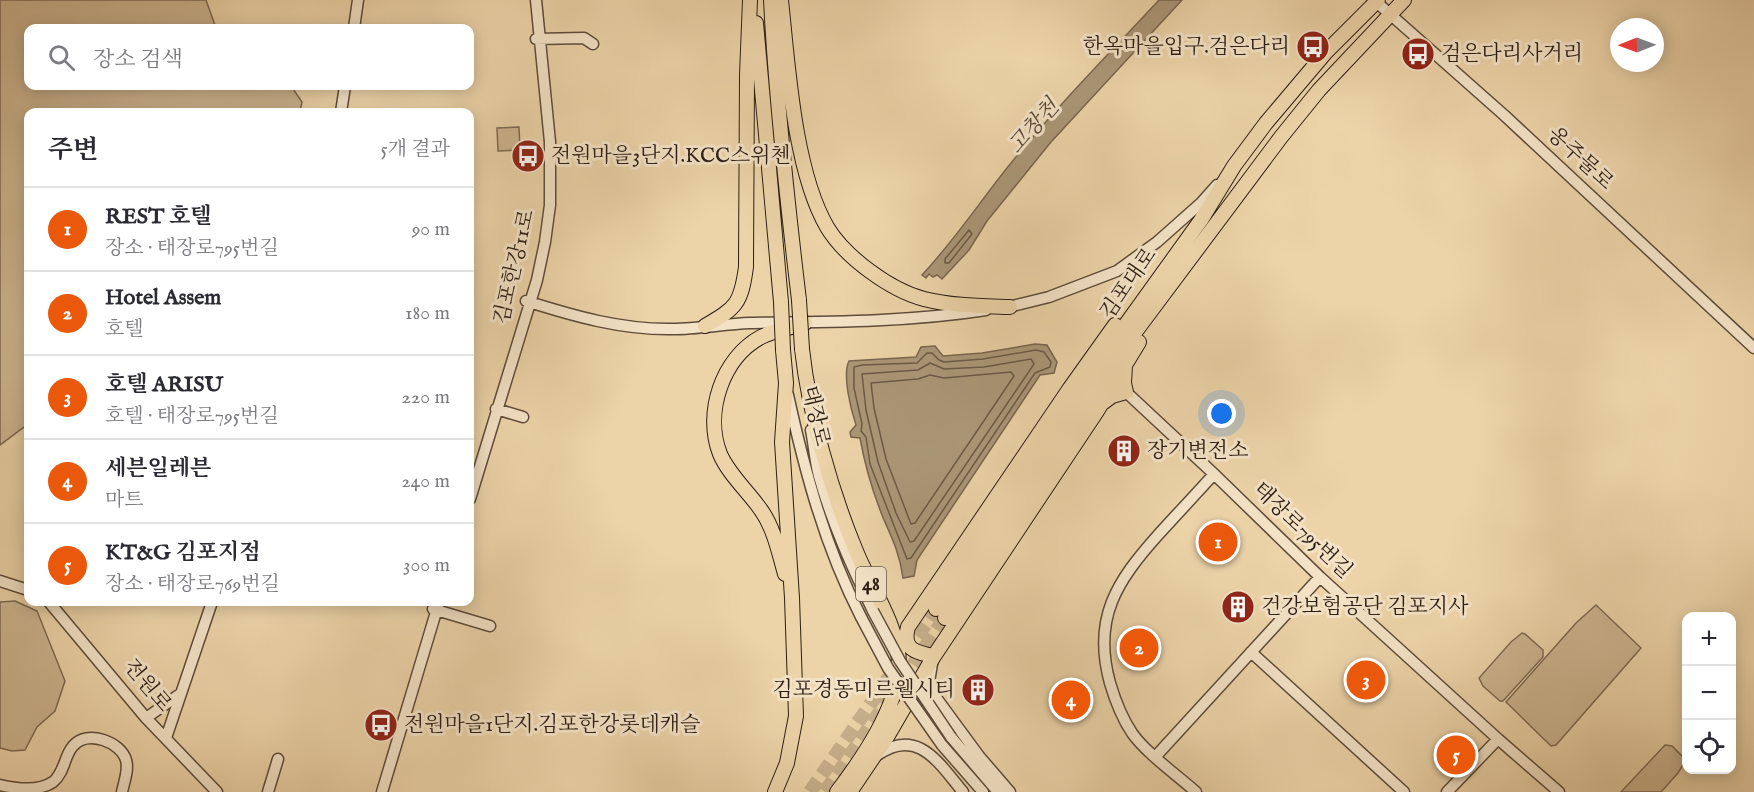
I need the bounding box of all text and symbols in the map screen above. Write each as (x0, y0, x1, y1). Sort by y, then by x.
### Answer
north arrow (1610, 18, 1664, 72)
search box (24, 24, 474, 90)
bus stop icon: 한옥마을입구.검은다리 (1295, 29, 1331, 65)
place label: 한옥마을입구.검은다리 (1083, 34, 1290, 61)
bus stop icon: 검은다리사거리 (1400, 36, 1436, 72)
icon: search (45, 41, 78, 74)
place label: 검은다리사거리 (1441, 41, 1583, 68)
text: 장소 검색 (93, 46, 183, 74)
water label: 고창천 (1002, 93, 1067, 160)
street label: 옹주물로 (1541, 121, 1619, 197)
text: 주변 (48, 134, 98, 167)
text: 5개 결과 (380, 137, 450, 162)
bus stop icon: 전원마을3단지.KCC스위첸 (510, 138, 546, 174)
place label: 전원마을3단지.KCC스위첸 (551, 143, 791, 170)
text: REST 호텔 (105, 203, 211, 231)
street label: 김포한강11로 (489, 207, 541, 327)
text: 1 (64, 217, 71, 242)
text: 90 m (412, 217, 450, 242)
text: 장소 · 태장로795번길 (105, 236, 279, 261)
street label: 김포대로 (1095, 243, 1163, 325)
text: Hotel Assem (105, 284, 221, 312)
text: 2 (63, 301, 72, 326)
text: 180 m (405, 301, 450, 326)
text: 호텔 (105, 317, 144, 342)
text: 호텔 ARISU (105, 371, 223, 399)
street label: 태장로 (795, 383, 835, 449)
text: 3 (64, 385, 71, 410)
text: 220 m (402, 385, 450, 410)
your location (1207, 399, 1236, 428)
text: 호텔 · 태장로795번길 (105, 404, 279, 429)
building icon: 장기변전소 (1106, 433, 1142, 469)
place label: 장기변전소 (1147, 438, 1248, 465)
text: 세븐일레븐 (105, 455, 211, 483)
text: 4 (63, 469, 72, 494)
text: 240 m (401, 469, 450, 494)
street label: 태장로795번길 (1247, 477, 1357, 585)
text: 마트 (105, 488, 144, 513)
pin: 1 (1198, 520, 1238, 564)
text: KT&G 김포지점 (105, 539, 261, 567)
text: 5 (64, 553, 71, 578)
text: 300 m (403, 553, 450, 578)
road number: 48 (856, 567, 886, 601)
text: 장소 · 태장로769번길 (105, 572, 280, 597)
building icon: 건강보험공단 김포지사 (1220, 589, 1256, 625)
place label: 건강보험공단 김포지사 (1261, 594, 1469, 621)
map controls (1682, 612, 1736, 774)
button: + (1682, 612, 1736, 666)
pin: 2 (1120, 626, 1158, 670)
street label: 전원로 (117, 654, 177, 718)
pin: 3 (1346, 658, 1386, 702)
button: − (1682, 666, 1736, 720)
building icon: 김포경동미르웰시티 (960, 672, 996, 708)
place label: 김포경동미르웰시티 (772, 677, 955, 704)
pin: 4 (1052, 678, 1090, 722)
bus stop icon: 전원마을1단지.김포한강롯데캐슬 (363, 707, 399, 743)
place label: 전원마을1단지.김포한강롯데캐슬 (404, 712, 700, 739)
button: locate (1682, 720, 1736, 774)
pin: 5 (1436, 732, 1476, 777)

